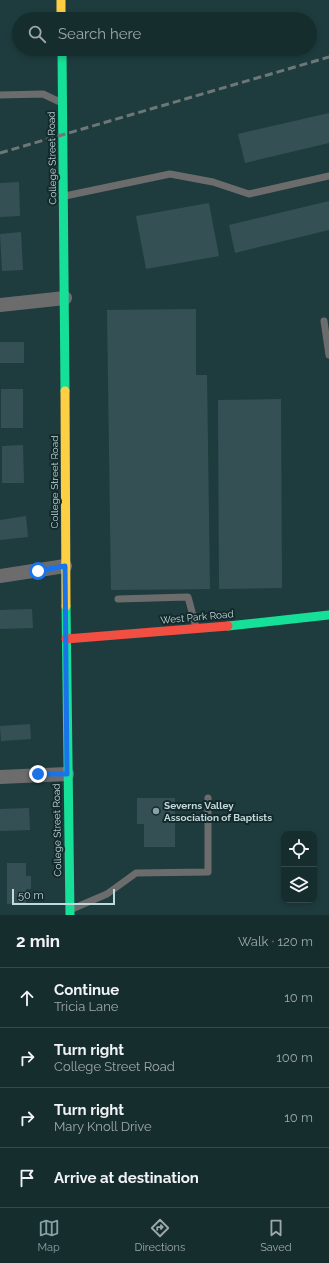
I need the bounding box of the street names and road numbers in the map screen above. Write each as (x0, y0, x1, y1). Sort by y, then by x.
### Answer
street label: College Street Road (46, 111, 58, 205)
street label: College Street Road (49, 436, 60, 528)
street label: West Park Road (160, 608, 234, 626)
street label: College Street Road (51, 783, 63, 877)

